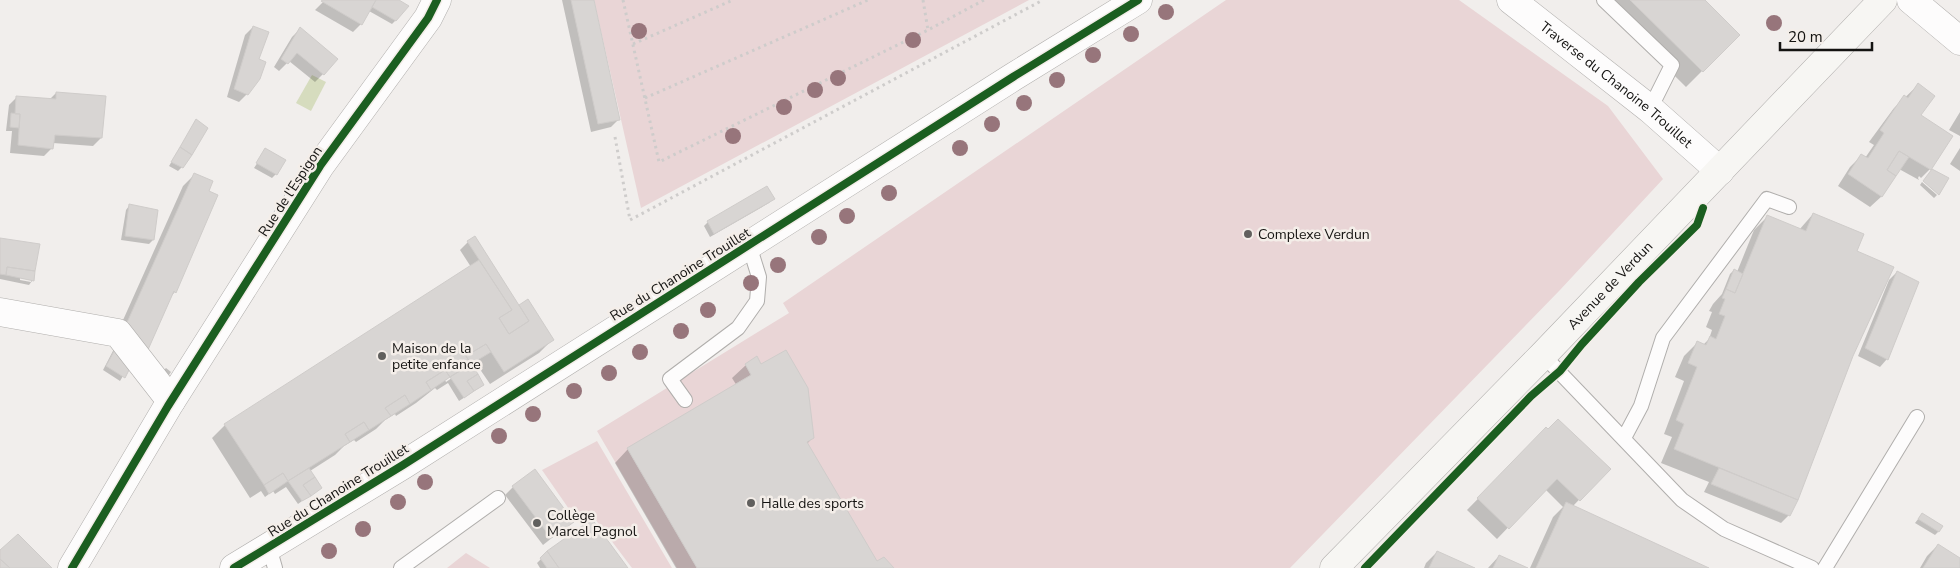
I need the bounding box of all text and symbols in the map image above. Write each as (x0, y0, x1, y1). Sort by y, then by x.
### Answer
street label: Traverse du Chanoine Trouillet (1536, 17, 1696, 152)
scale bar (1780, 20, 1872, 52)
text: 20 m (1788, 27, 1823, 47)
street label: Rue de l'Espigon (254, 142, 327, 240)
street label: Rue du Chanoine Trouillet (606, 223, 754, 326)
place label: Complexe Verdun (1258, 225, 1370, 244)
marker: Complexe Verdun (1242, 228, 1254, 240)
street label: Avenue de Verdun (1563, 237, 1657, 334)
place label: Maison de la petite enfance (392, 339, 481, 374)
marker: Maison de la petite enfance (376, 350, 388, 362)
street label: Rue du Chanoine Trouillet (264, 439, 412, 542)
place label: Halle des sports (761, 494, 864, 513)
marker: Halle des sports (745, 497, 757, 509)
place label: Collège Marcel Pagnol (547, 506, 638, 541)
marker: Collège Marcel Pagnol (531, 517, 543, 529)

